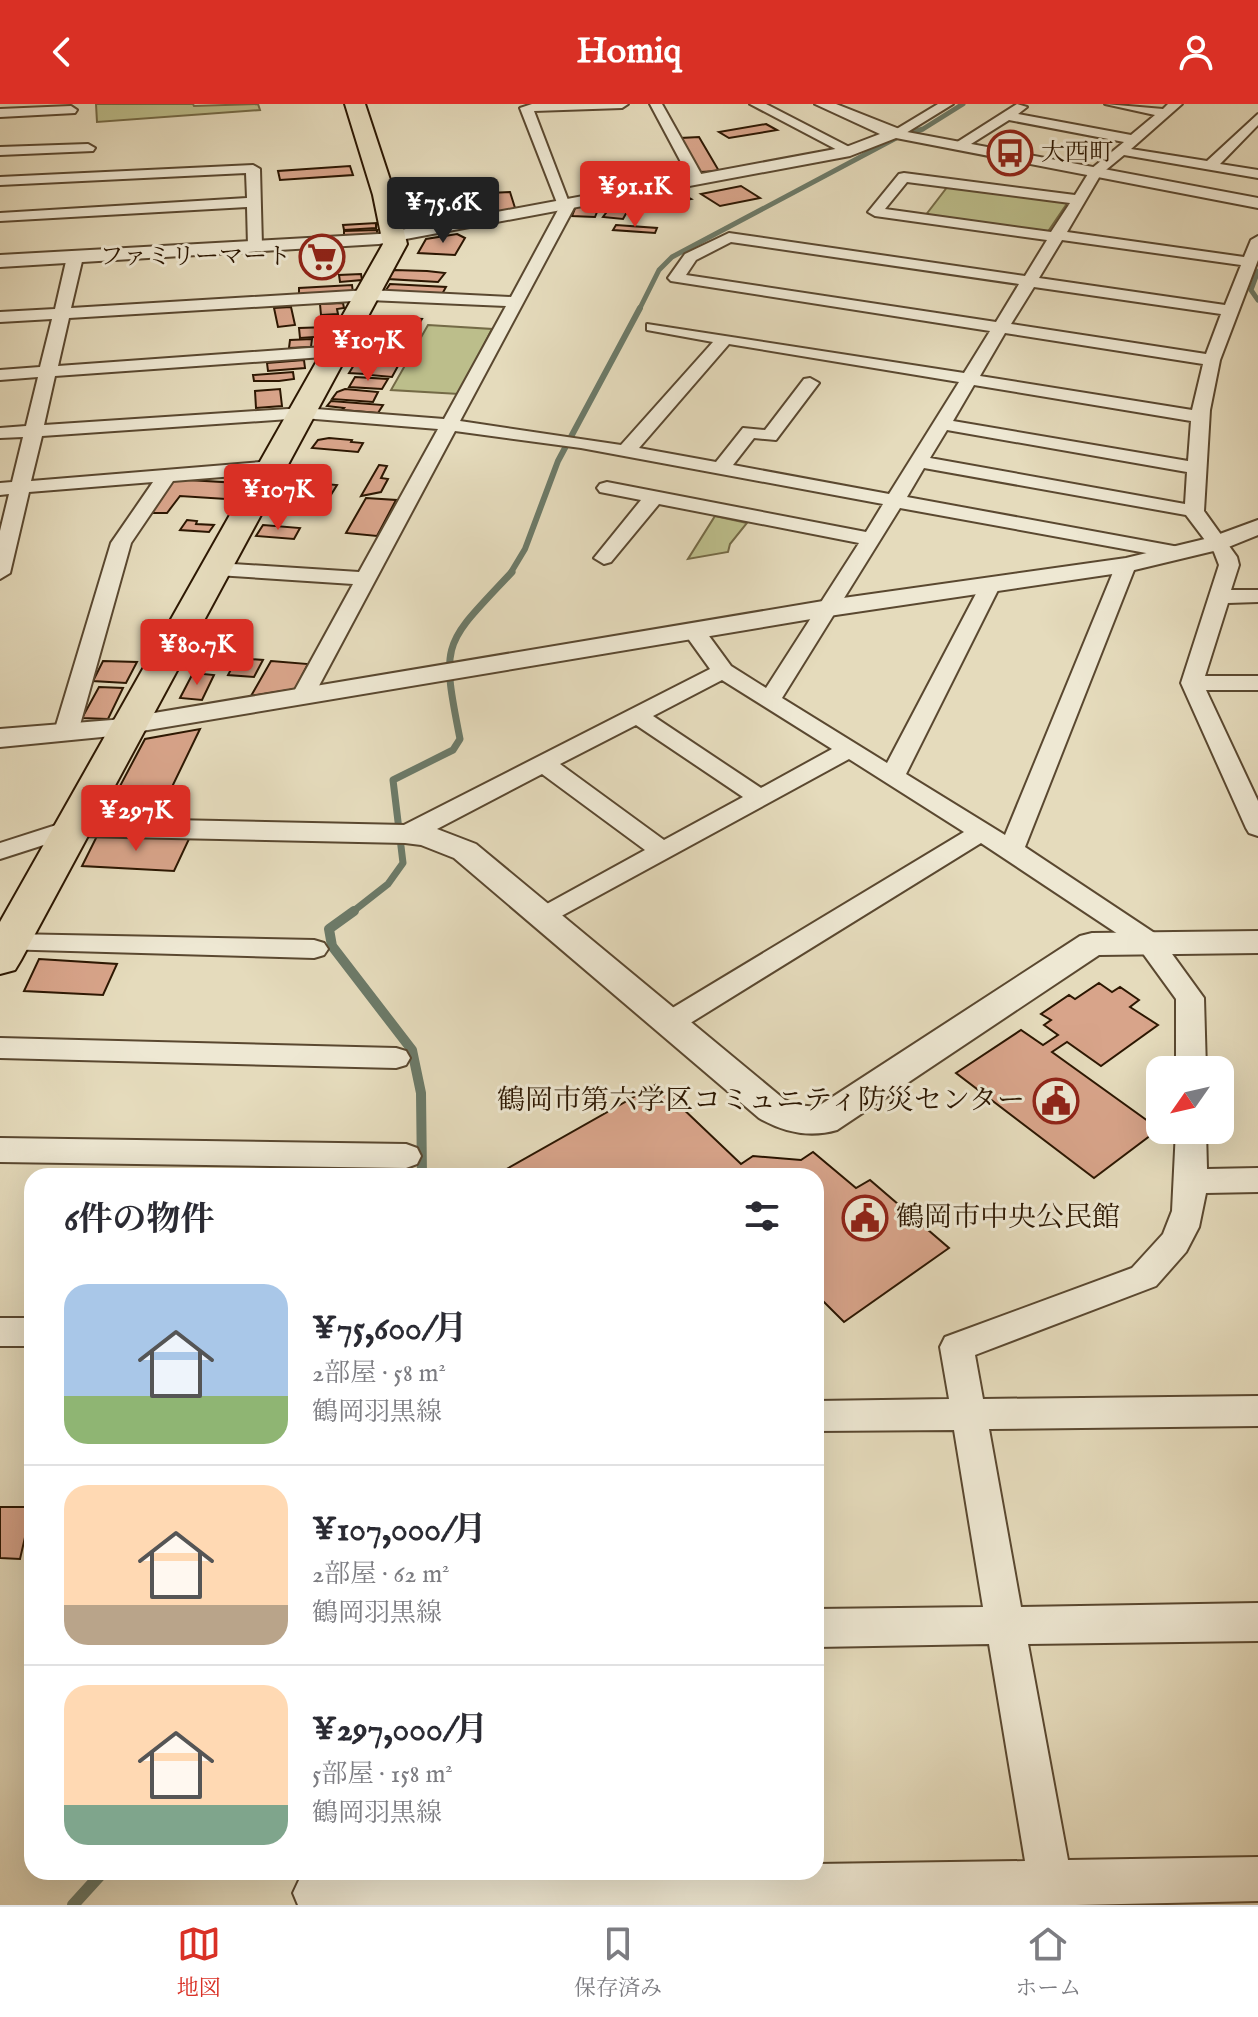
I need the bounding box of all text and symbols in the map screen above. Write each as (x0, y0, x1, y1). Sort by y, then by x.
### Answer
text: Homiq (577, 29, 681, 75)
icon: back (40, 30, 84, 74)
icon: person (1174, 30, 1218, 74)
bus stop icon: 大西町 (986, 129, 1034, 177)
place label: 大西町 (1041, 138, 1113, 169)
pin: ¥91.1K (570, 161, 700, 229)
text: ¥91.1K (598, 170, 672, 203)
pin: ¥75.6K (378, 177, 508, 245)
text: ¥75.6K (405, 186, 481, 219)
supermarket icon: ファミリーマート (298, 233, 346, 281)
place label: ファミリーマート (99, 242, 291, 273)
pin: ¥107K (312, 315, 424, 383)
text: ¥107K (332, 324, 404, 357)
pin: ¥107K (222, 464, 334, 532)
text: ¥107K (242, 473, 314, 506)
pin: ¥80.7K (132, 619, 262, 687)
text: ¥80.7K (158, 628, 236, 661)
pin: ¥297K (80, 785, 192, 853)
text: ¥297K (99, 794, 173, 827)
north arrow (1146, 1056, 1234, 1144)
map controls (1146, 1056, 1234, 1144)
public building icon: 鶴岡市第六学区コミュニティ防災センター (1032, 1077, 1080, 1125)
place label: 鶴岡市第六学区コミュニティ防災センター (497, 1084, 1025, 1119)
icon: filters (740, 1194, 784, 1238)
public building icon: 鶴岡市中央公民館 (841, 1194, 889, 1242)
text: 6件の物件 (64, 1199, 214, 1242)
place label: 鶴岡市中央公民館 (896, 1201, 1120, 1236)
text: ¥75,600/月 (312, 1308, 467, 1351)
icon: home (128, 1316, 224, 1412)
text: 2部屋 · 58 m² (312, 1357, 446, 1390)
text: 鶴岡羽黒線 (312, 1396, 442, 1429)
text: ¥107,000/月 (312, 1509, 487, 1552)
icon: home (128, 1517, 224, 1613)
text: 2部屋 · 62 m² (312, 1558, 449, 1591)
text: 鶴岡羽黒線 (312, 1597, 442, 1630)
text: ¥297,000/月 (312, 1709, 488, 1752)
icon: home (128, 1717, 224, 1813)
text: 5部屋 · 158 m² (312, 1758, 453, 1791)
text: 鶴岡羽黒線 (312, 1797, 442, 1830)
tab: 地図 (177, 1922, 221, 2003)
tab: 保存済み (574, 1922, 662, 2003)
tab: ホーム (1015, 1922, 1081, 2003)

